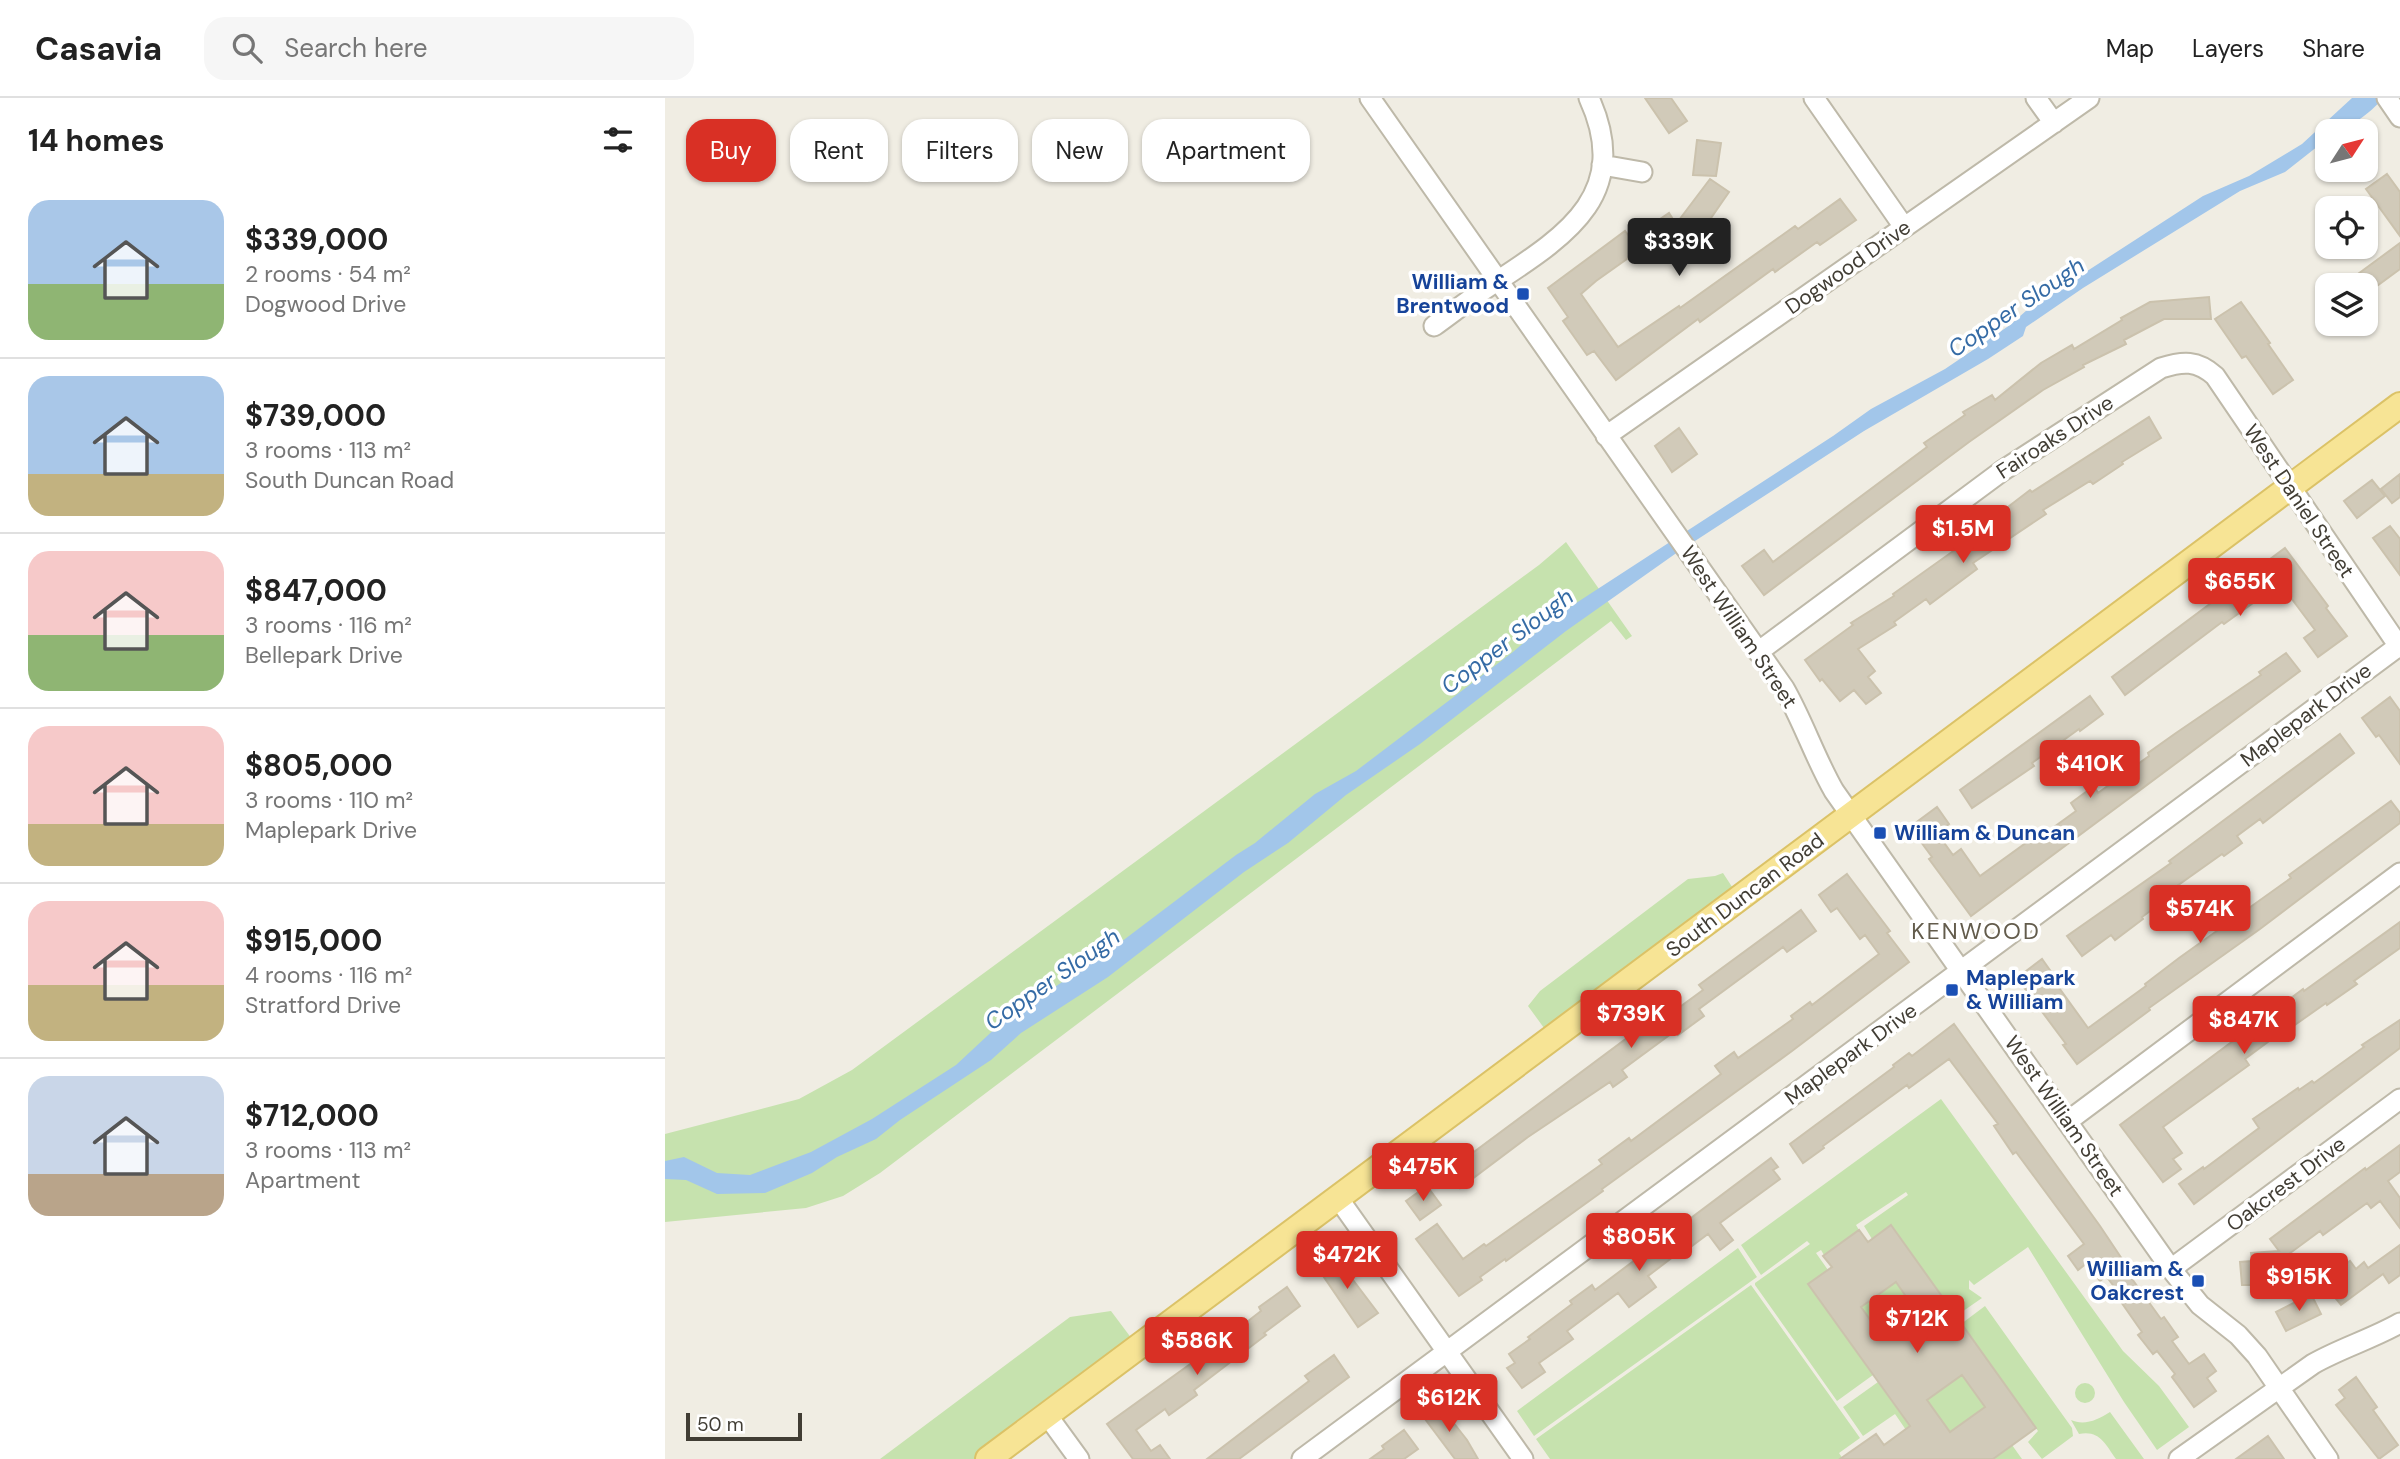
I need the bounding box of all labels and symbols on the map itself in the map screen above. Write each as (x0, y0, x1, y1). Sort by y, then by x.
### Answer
north arrow (2315, 119, 2378, 182)
street label: Dogwood Drive (1780, 213, 1916, 321)
pin: $339K (1630, 218, 1728, 278)
water label: Copper Slough (1942, 250, 2090, 364)
place label: William & Brentwood (1396, 268, 1509, 320)
marker: William & Brentwood (1515, 286, 1531, 302)
street label: Fairoaks Drive (1991, 389, 2119, 485)
street label: West Daniel Street (2237, 419, 2361, 583)
pin: $1.5M (1914, 505, 2012, 565)
street label: West William Street (1674, 540, 1804, 714)
pin: $655K (2191, 559, 2289, 618)
water label: Copper Slough (1435, 581, 1579, 701)
street label: Maplepark Drive (2235, 657, 2377, 773)
pin: $410K (2041, 740, 2139, 800)
place label: William & Duncan (1894, 819, 2075, 847)
marker: William & Duncan (1872, 825, 1888, 841)
street label: South Duncan Road (1660, 826, 1830, 964)
pin: $574K (2151, 886, 2249, 945)
district label: KENWOOD (1911, 916, 2041, 946)
water label: Copper Slough (978, 921, 1126, 1037)
place label: Maplepark & William (1966, 964, 2076, 1016)
marker: Maplepark & William (1944, 982, 1960, 998)
pin: $739K (1582, 990, 1680, 1050)
street label: Maplepark Drive (1779, 996, 1923, 1111)
pin: $847K (2195, 996, 2293, 1056)
street label: West William Street (1998, 1030, 2130, 1202)
street label: Oakcrest Drive (2221, 1130, 2351, 1238)
pin: $475K (1374, 1144, 1472, 1203)
pin: $805K (1590, 1214, 1688, 1273)
pin: $472K (1298, 1232, 1396, 1291)
pin: $915K (2250, 1254, 2348, 1313)
place label: William & Oakcrest (2086, 1255, 2184, 1307)
marker: William & Oakcrest (2190, 1273, 2206, 1289)
pin: $712K (1868, 1296, 1966, 1355)
pin: $586K (1148, 1318, 1246, 1377)
pin: $612K (1400, 1374, 1498, 1434)
scale bar (686, 1410, 801, 1442)

